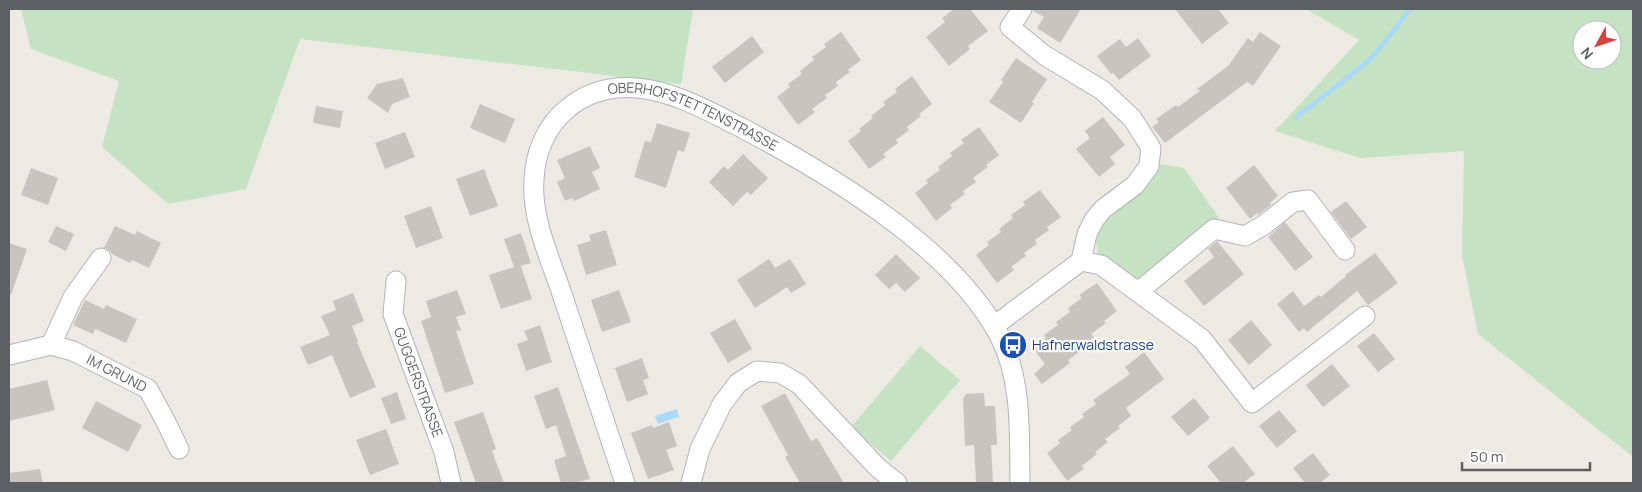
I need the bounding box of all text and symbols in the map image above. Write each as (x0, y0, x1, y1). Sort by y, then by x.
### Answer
north arrow (1572, 20, 1622, 70)
text: N (1576, 44, 1597, 64)
street label: OBERHOFSTETTENSTRASSE (606, 78, 782, 155)
street label: GUGGERSTRASSE (390, 324, 448, 440)
bus stop icon: Hafnerwaldstrasse (998, 330, 1028, 360)
place label: Hafnerwaldstrasse (1032, 335, 1154, 354)
street label: IM GRUND (83, 349, 150, 396)
scale bar (1462, 440, 1590, 472)
text: 50 m (1470, 446, 1504, 467)

